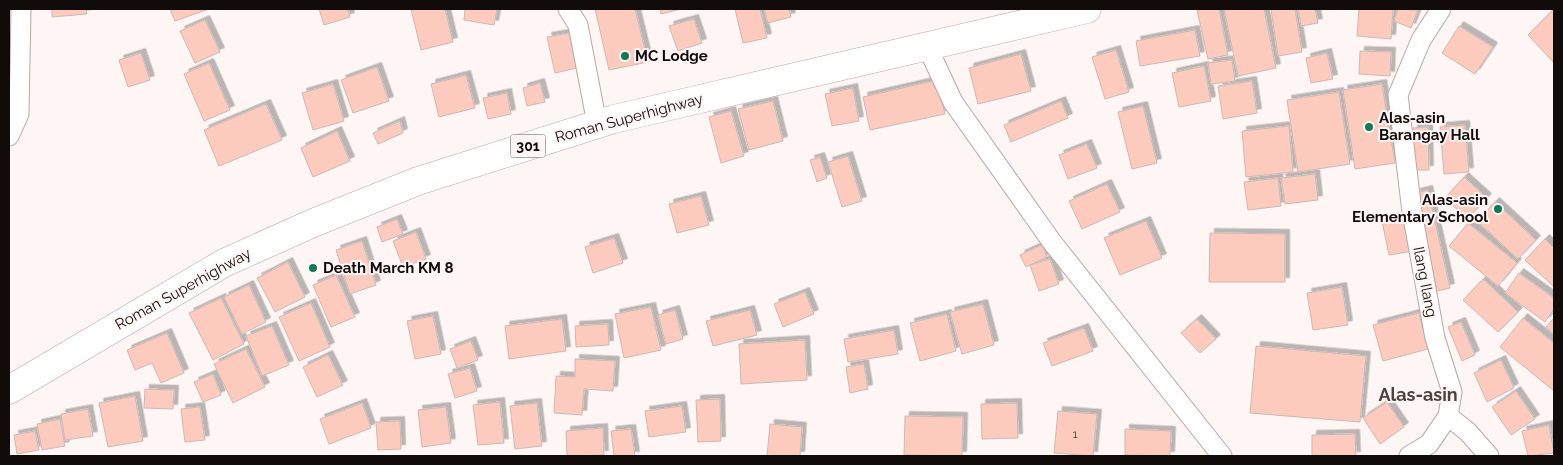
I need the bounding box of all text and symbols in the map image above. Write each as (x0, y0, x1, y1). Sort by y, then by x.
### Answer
place label: MC Lodge (635, 47, 708, 65)
marker: MC Lodge (619, 50, 631, 62)
street label: Roman Superhighway (553, 90, 705, 146)
place label: Alas-asin Barangay Hall (1379, 109, 1480, 144)
marker: Alas-asin Barangay Hall (1363, 121, 1375, 133)
road number: 301 (510, 134, 546, 158)
place label: Alas-asin Elementary School (1352, 191, 1488, 226)
marker: Alas-asin Elementary School (1492, 203, 1504, 215)
street label: Roman Superhighway (112, 244, 254, 334)
street label: Ilang Ilang (1409, 245, 1441, 319)
place label: Death March KM 8 (323, 259, 454, 277)
marker: Death March KM 8 (307, 262, 319, 274)
district label: Alas-asin (1378, 384, 1458, 405)
house number: 1 (1072, 427, 1078, 441)

